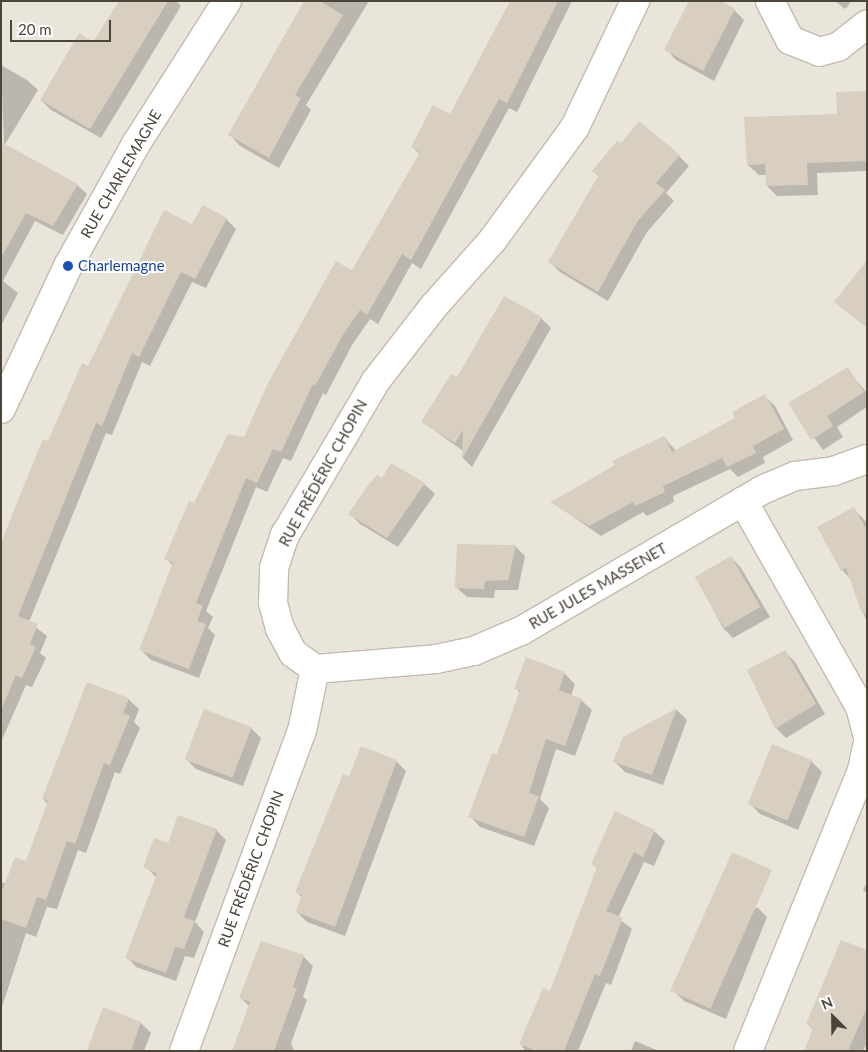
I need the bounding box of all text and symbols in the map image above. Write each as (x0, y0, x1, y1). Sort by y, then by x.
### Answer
scale bar (12, 10, 114, 42)
text: 20 m (18, 20, 52, 38)
street label: RUE CHARLEMAGNE (77, 107, 165, 241)
place label: Charlemagne (78, 257, 165, 275)
marker: Charlemagne (62, 260, 74, 272)
street label: RUE FRÉDÉRIC CHOPIN (275, 396, 371, 550)
street label: RUE JULES MASSENET (526, 539, 670, 633)
street label: RUE FRÉDÉRIC CHOPIN (214, 788, 288, 950)
north arrow (808, 992, 858, 1042)
text: N (819, 993, 835, 1013)

